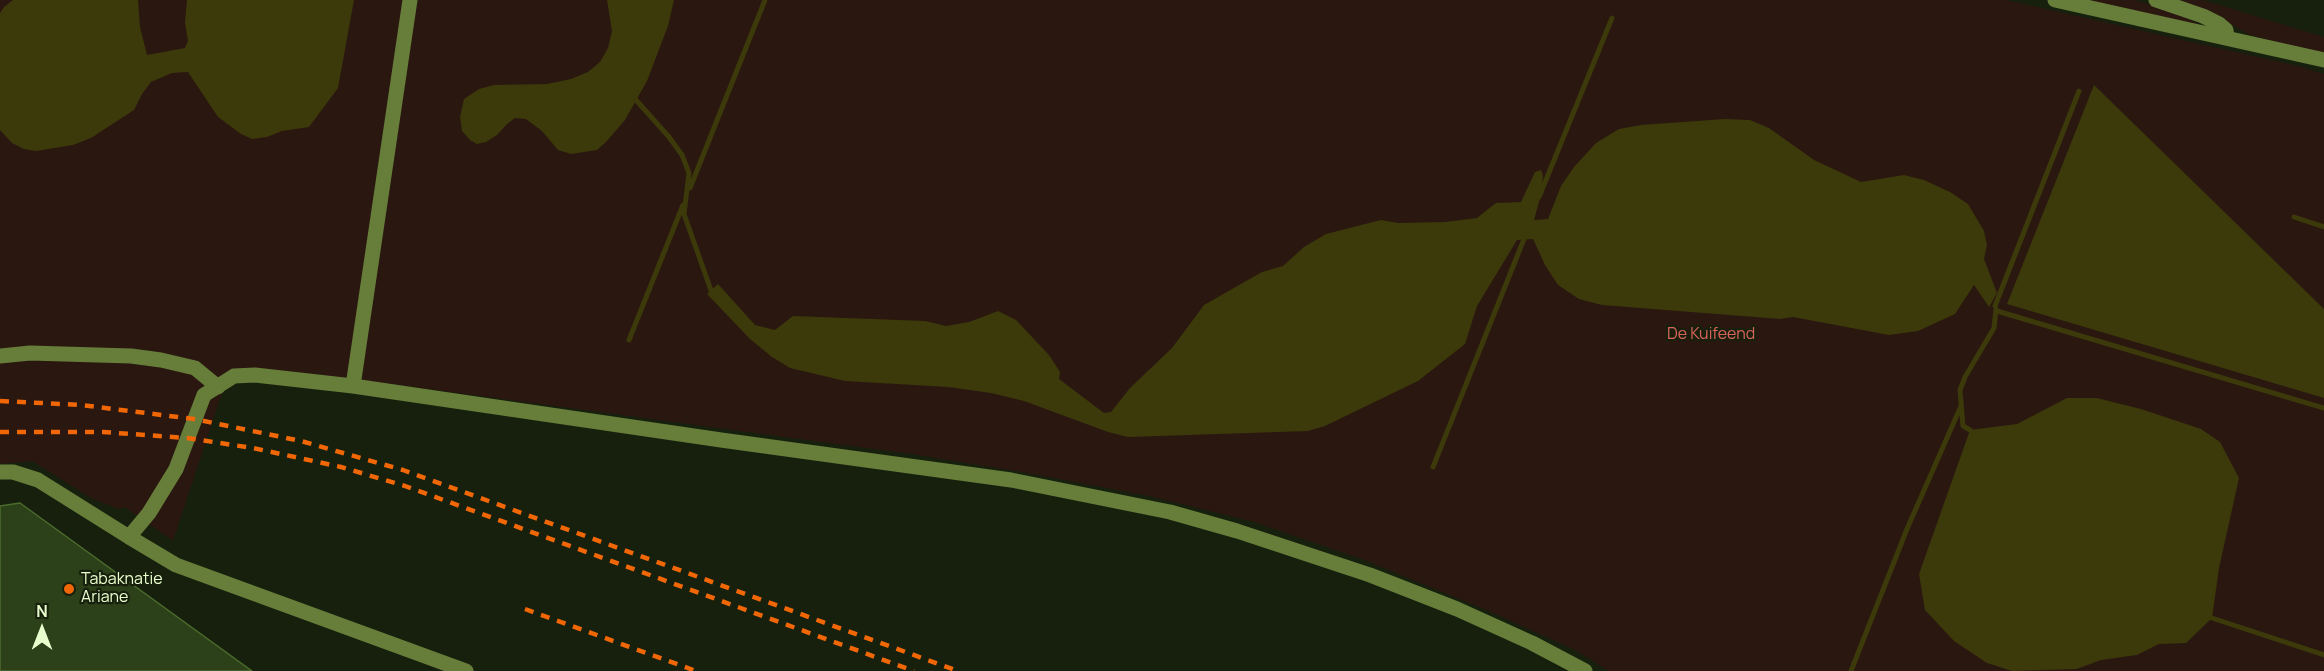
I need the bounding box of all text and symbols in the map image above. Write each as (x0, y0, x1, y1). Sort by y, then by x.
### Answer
park label: De Kuifeend (1667, 325, 1755, 345)
place label: Tabaknatie Ariane (81, 570, 162, 608)
marker: Tabaknatie Ariane (62, 582, 76, 596)
north arrow (12, 599, 72, 659)
text: N (36, 600, 48, 622)

